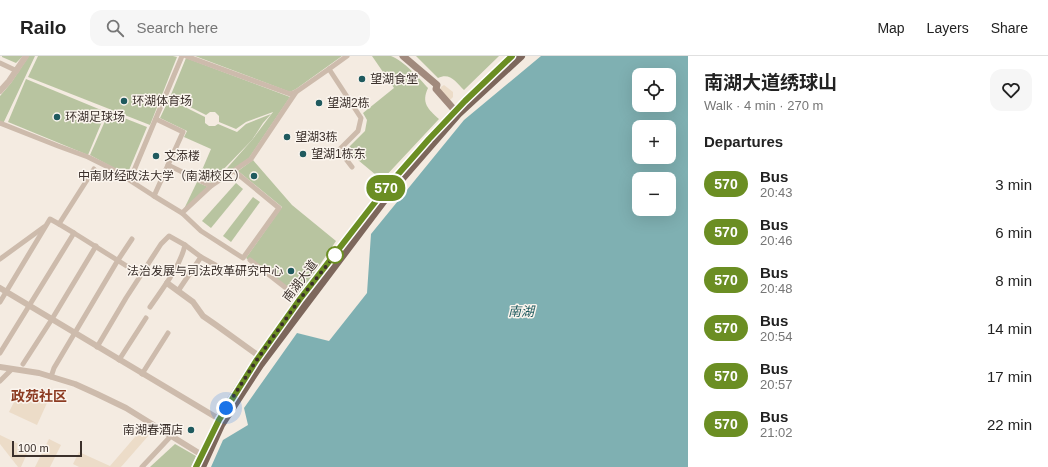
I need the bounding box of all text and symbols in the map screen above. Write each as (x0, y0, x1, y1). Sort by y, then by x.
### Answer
search box (90, 10, 370, 46)
text: Railo (20, 17, 66, 38)
icon: search (104, 17, 126, 39)
text: Search here (136, 19, 218, 36)
text: Map (877, 20, 905, 36)
text: Layers (927, 20, 969, 36)
text: Share (991, 20, 1028, 36)
map controls (632, 68, 676, 216)
button: locate (632, 68, 676, 112)
button: heart (990, 69, 1032, 111)
place label: 望湖食堂 (370, 72, 418, 86)
text: 南湖大道绣球山 (704, 72, 837, 93)
marker: 望湖食堂 (357, 74, 367, 84)
place label: 环湖体育场 (132, 94, 192, 108)
marker: 环湖体育场 (119, 96, 129, 106)
place label: 望湖2栋 (327, 96, 370, 110)
marker: 望湖2栋 (314, 98, 324, 108)
text: Walk · 4 min · 270 m (704, 98, 823, 113)
place label: 环湖足球场 (65, 110, 125, 124)
marker: 环湖足球场 (52, 112, 62, 122)
button: + (632, 120, 676, 164)
place label: 望湖3栋 (295, 130, 338, 144)
marker: 望湖3栋 (282, 132, 292, 142)
text: Departures (704, 133, 783, 150)
place label: 望湖1栋东 (311, 147, 366, 161)
place label: 文添楼 (164, 149, 200, 163)
marker: 望湖1栋东 (298, 149, 308, 159)
marker: 文添楼 (151, 151, 161, 161)
text: Bus (760, 168, 788, 185)
place label: 中南财经政法大学（南湖校区） (78, 169, 246, 183)
marker: 中南财经政法大学（南湖校区） (249, 171, 259, 181)
button: − (632, 172, 676, 216)
line badge: 570 (363, 175, 409, 201)
text: 570 (714, 176, 738, 192)
text: 3 min (995, 176, 1032, 193)
text: 570 (374, 180, 398, 196)
text: 20:43 (760, 185, 793, 200)
text: Bus (760, 216, 788, 233)
text: 570 (714, 224, 738, 240)
text: 6 min (995, 224, 1032, 241)
text: 20:46 (760, 233, 793, 248)
unlabelled marker (326, 246, 344, 264)
street label: 南湖大道 (280, 258, 320, 304)
place label: 法治发展与司法改革研究中心 (127, 264, 283, 278)
text: Bus (760, 264, 788, 281)
marker: 法治发展与司法改革研究中心 (286, 266, 296, 276)
text: 570 (714, 272, 738, 288)
text: 8 min (995, 272, 1032, 289)
text: 20:48 (760, 281, 793, 296)
water label: 南湖 (508, 304, 536, 319)
text: Bus (760, 312, 788, 329)
text: 570 (714, 320, 738, 336)
text: 14 min (987, 320, 1032, 337)
text: 20:54 (760, 329, 793, 344)
text: Bus (760, 360, 788, 377)
text: 570 (714, 368, 738, 384)
text: 17 min (987, 368, 1032, 385)
text: 20:57 (760, 377, 793, 392)
district label: 政苑社区 (11, 388, 67, 404)
your location (216, 398, 236, 418)
text: Bus (760, 408, 788, 425)
text: 570 (714, 416, 738, 432)
text: 22 min (987, 416, 1032, 433)
place label: 南湖春酒店 (123, 423, 183, 437)
marker: 南湖春酒店 (186, 425, 196, 435)
text: 21:02 (760, 425, 793, 440)
scale bar (12, 439, 82, 458)
text: 100 m (18, 442, 49, 454)

